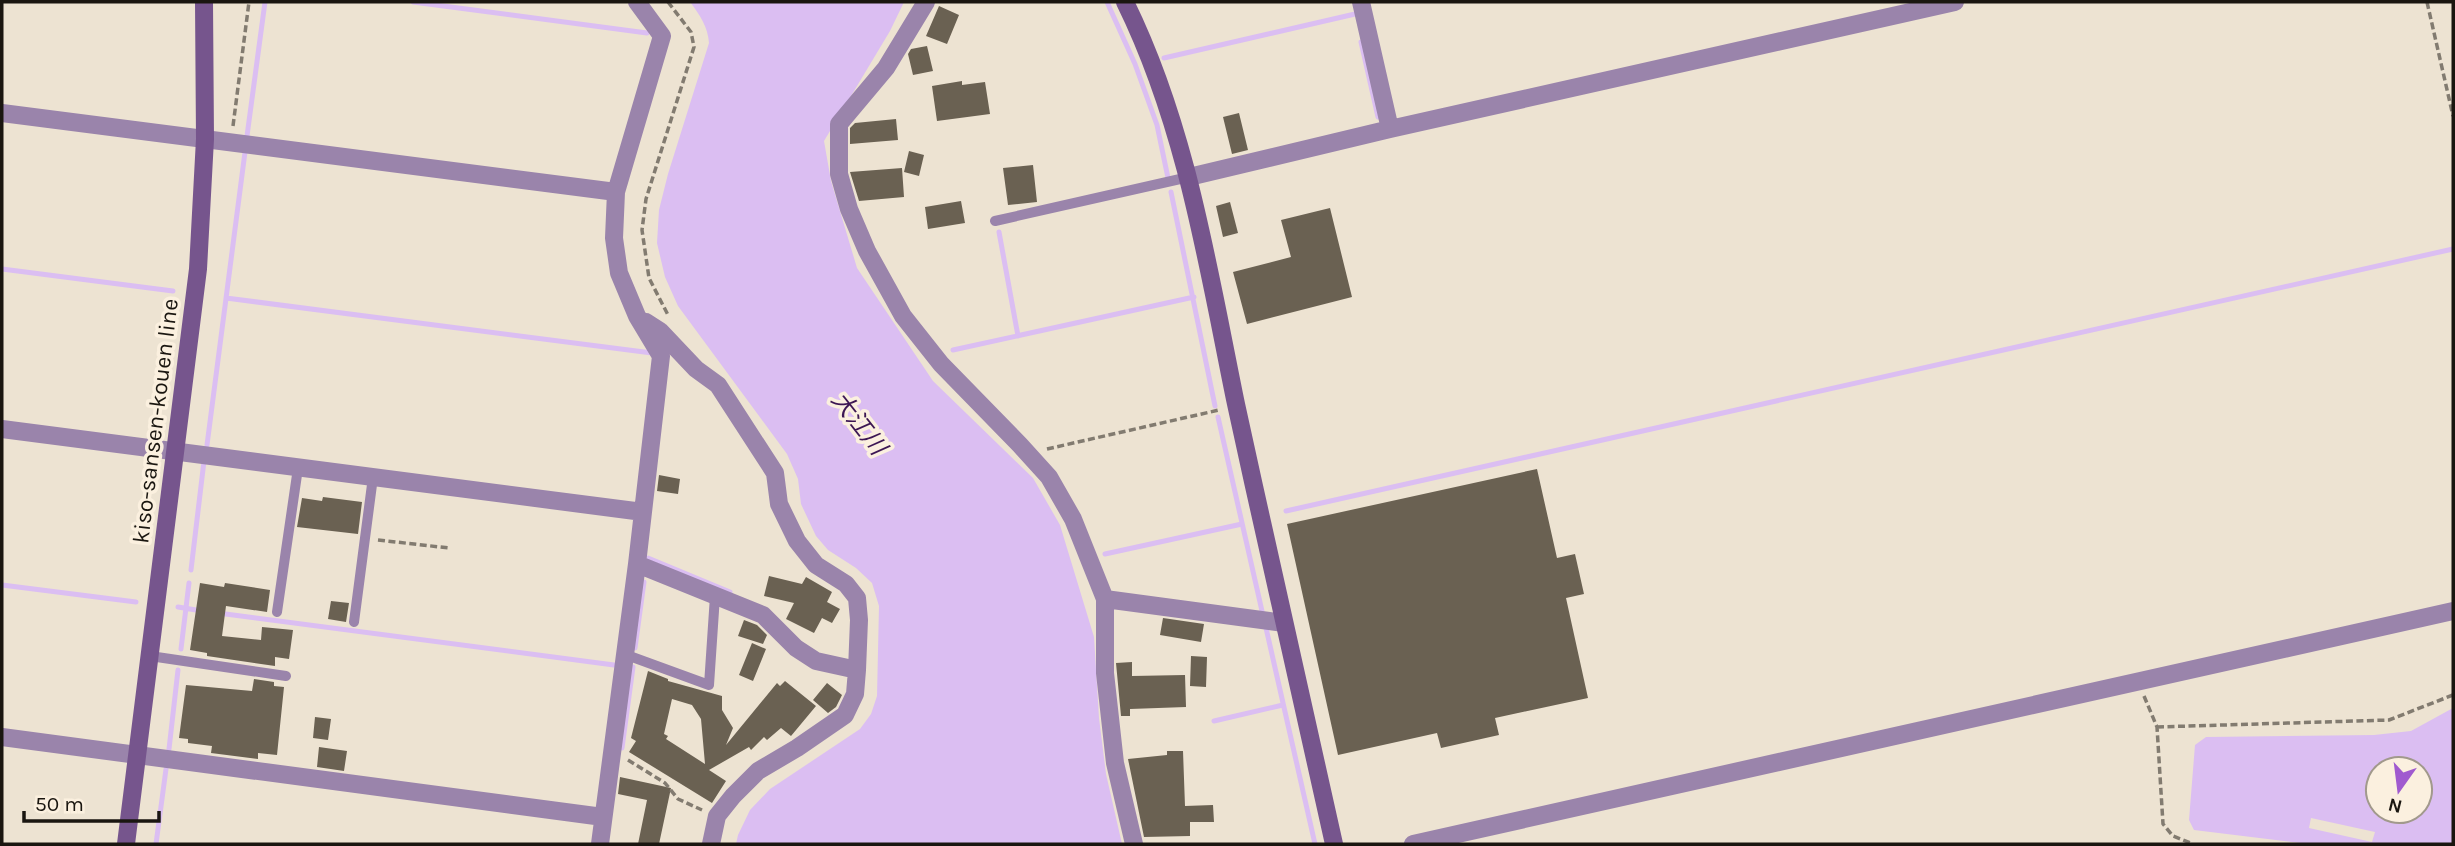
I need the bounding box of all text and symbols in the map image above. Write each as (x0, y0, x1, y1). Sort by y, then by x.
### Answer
street label: kiso-sansen-kouen line (127, 297, 184, 545)
water label: 大江川 (826, 386, 894, 462)
north arrow (2364, 755, 2434, 825)
scale bar (24, 780, 159, 824)
text: 50 m (35, 792, 84, 816)
text: N (2386, 793, 2404, 818)

